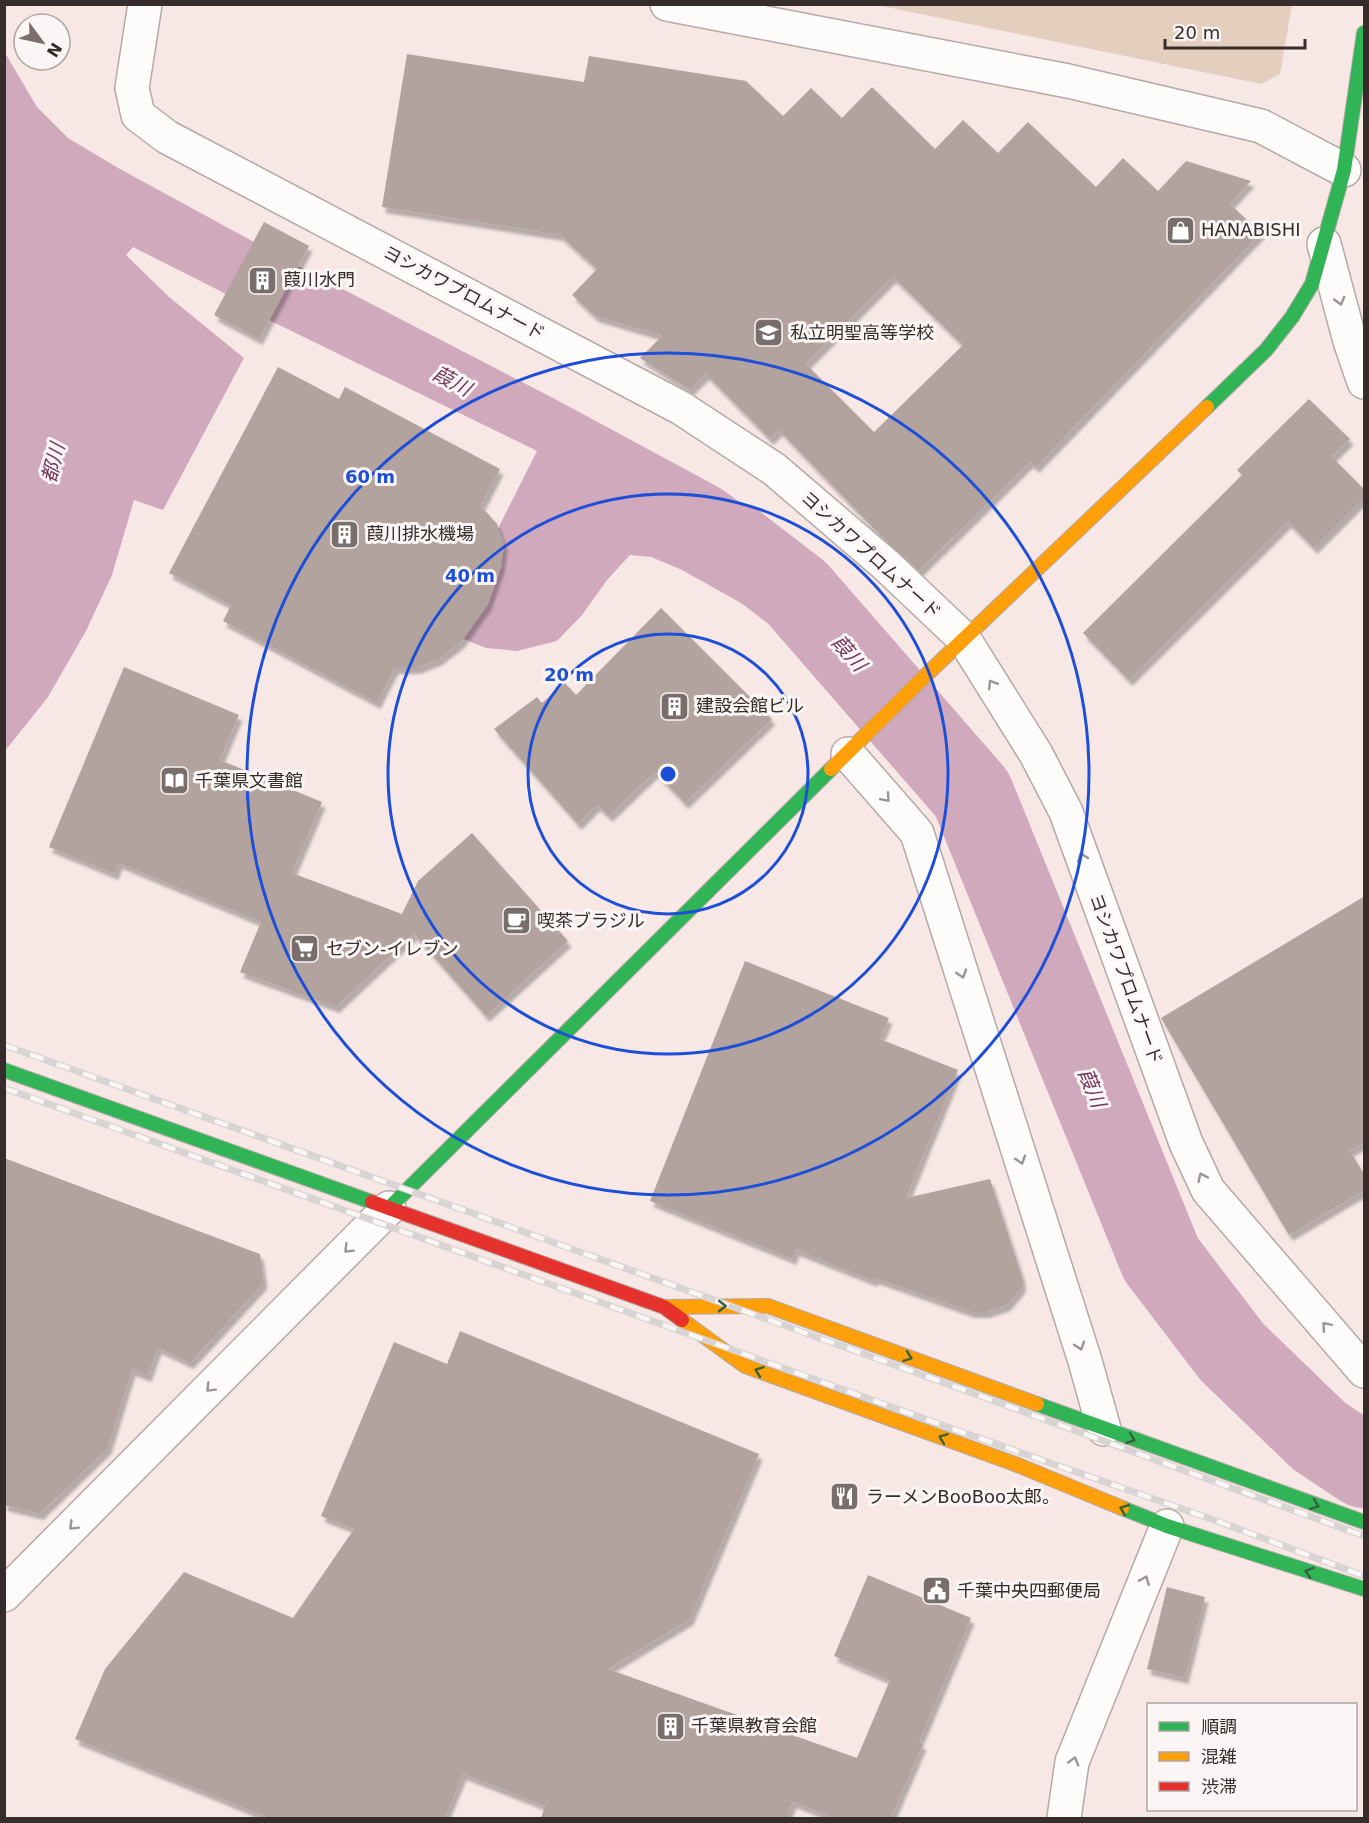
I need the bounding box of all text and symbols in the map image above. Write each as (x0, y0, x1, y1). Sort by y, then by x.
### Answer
north arrow (12, 12, 72, 72)
scale bar (1165, 12, 1304, 50)
text: 20 m (1174, 22, 1220, 43)
text: N (43, 39, 66, 61)
shop icon: HANABISHI (1164, 214, 1196, 246)
place label: HANABISHI (1201, 219, 1301, 240)
street label: ヨシカワプロムナード (380, 241, 549, 344)
building icon: 葭川水門 (246, 264, 278, 296)
place label: 葭川水門 (283, 269, 355, 290)
one-way arrow (1333, 295, 1345, 305)
school or university icon: 私立明聖高等学校 (753, 317, 785, 349)
place label: 私立明聖高等学校 (790, 322, 934, 343)
water label: 葭川 (429, 361, 477, 402)
water label: 都川 (37, 439, 70, 485)
text: 60 m (345, 466, 395, 487)
street label: ヨシカワプロムナード (797, 487, 945, 623)
building icon: 葭川排水機場 (329, 518, 361, 550)
place label: 葭川排水機場 (366, 523, 474, 544)
text: 40 m (445, 565, 495, 586)
water label: 葭川 (827, 630, 872, 677)
text: 20 m (544, 664, 594, 685)
one-way arrow (989, 680, 1000, 691)
building icon: 建設会館ビル (659, 690, 691, 722)
place label: 建設会館ビル (696, 695, 804, 716)
centre of rings (658, 764, 678, 784)
library icon: 千葉県文書館 (158, 765, 190, 797)
place label: 千葉県文書館 (195, 770, 303, 791)
one-way arrow (879, 791, 890, 802)
one-way arrow (1076, 852, 1089, 863)
street label: ヨシカワプロムナード (1086, 891, 1167, 1067)
cafe icon: 喫茶ブラジル (500, 905, 532, 937)
place label: 喫茶ブラジル (537, 910, 645, 931)
supermarket icon: セブン-イレブン (289, 933, 321, 965)
place label: セブン-イレブン (326, 938, 459, 959)
one-way arrow (955, 968, 967, 979)
water label: 葭川 (1073, 1065, 1111, 1113)
one-way arrow (1014, 1154, 1026, 1165)
one-way arrow (1197, 1173, 1209, 1184)
one-way arrow (344, 1242, 355, 1253)
one-way arrow (718, 1300, 727, 1313)
one-way arrow (1322, 1323, 1333, 1333)
one-way arrow (1073, 1340, 1086, 1351)
one-way arrow (902, 1350, 913, 1363)
one-way arrow (754, 1366, 765, 1379)
one-way arrow (207, 1380, 218, 1391)
one-way arrow (1125, 1431, 1136, 1444)
one-way arrow (938, 1433, 949, 1445)
restaurant icon: ラーメンBooBoo太郎。 (829, 1481, 861, 1513)
place label: ラーメンBooBoo太郎。 (866, 1486, 1060, 1507)
one-way arrow (1309, 1497, 1319, 1510)
one-way arrow (1119, 1504, 1130, 1516)
one-way arrow (69, 1519, 80, 1530)
one-way arrow (1304, 1566, 1315, 1579)
public building icon: 千葉中央四郵便局 (920, 1575, 952, 1607)
one-way arrow (1138, 1575, 1150, 1586)
place label: 千葉中央四郵便局 (957, 1580, 1101, 1601)
legend (1147, 1703, 1357, 1811)
building icon: 千葉県教育会館 (654, 1710, 686, 1742)
place label: 千葉県教育会館 (691, 1715, 817, 1736)
text: 順調 (1201, 1716, 1237, 1737)
text: 混雑 (1201, 1746, 1237, 1767)
one-way arrow (1067, 1756, 1079, 1767)
text: 渋滞 (1201, 1776, 1237, 1797)

